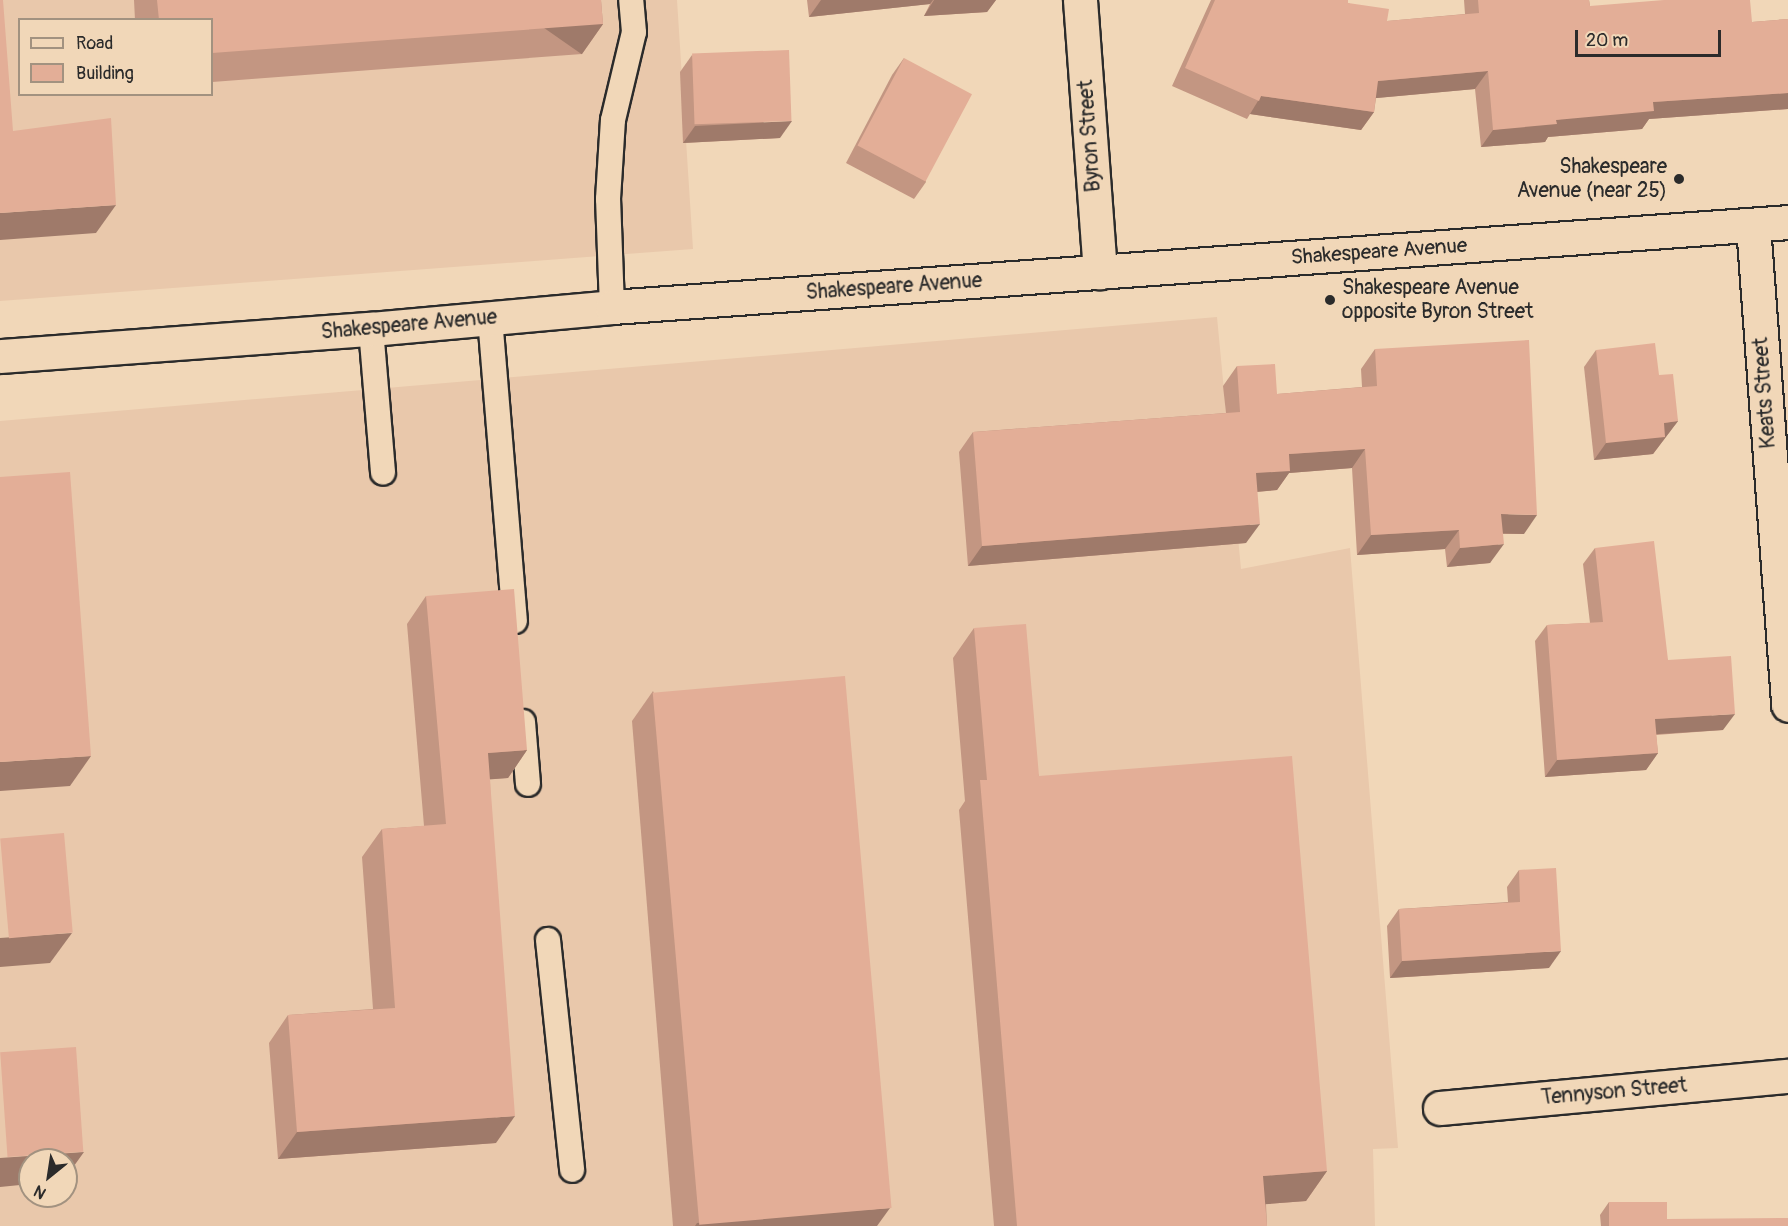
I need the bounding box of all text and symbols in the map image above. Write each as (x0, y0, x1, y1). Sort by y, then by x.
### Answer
legend (18, 18, 213, 96)
scale bar (1578, 18, 1724, 56)
text: 20 m (1586, 29, 1628, 52)
text: Road (76, 32, 113, 55)
text: Building (76, 62, 134, 85)
street label: Byron Street (1074, 79, 1106, 193)
place label: Shakespeare Avenue (near 25) (1517, 154, 1667, 204)
marker: Shakespeare Avenue (near 25) (1672, 172, 1686, 186)
street label: Shakespeare Avenue (1290, 233, 1468, 271)
street label: Shakespeare Avenue (805, 268, 983, 306)
place label: Shakespeare Avenue opposite Byron Street (1342, 275, 1533, 325)
marker: Shakespeare Avenue opposite Byron Street (1323, 293, 1337, 307)
street label: Shakespeare Avenue (320, 305, 498, 345)
street label: Keats Street (1749, 337, 1781, 449)
street label: Tennyson Street (1540, 1073, 1688, 1111)
north arrow (18, 1148, 78, 1208)
text: N (30, 1180, 50, 1203)

